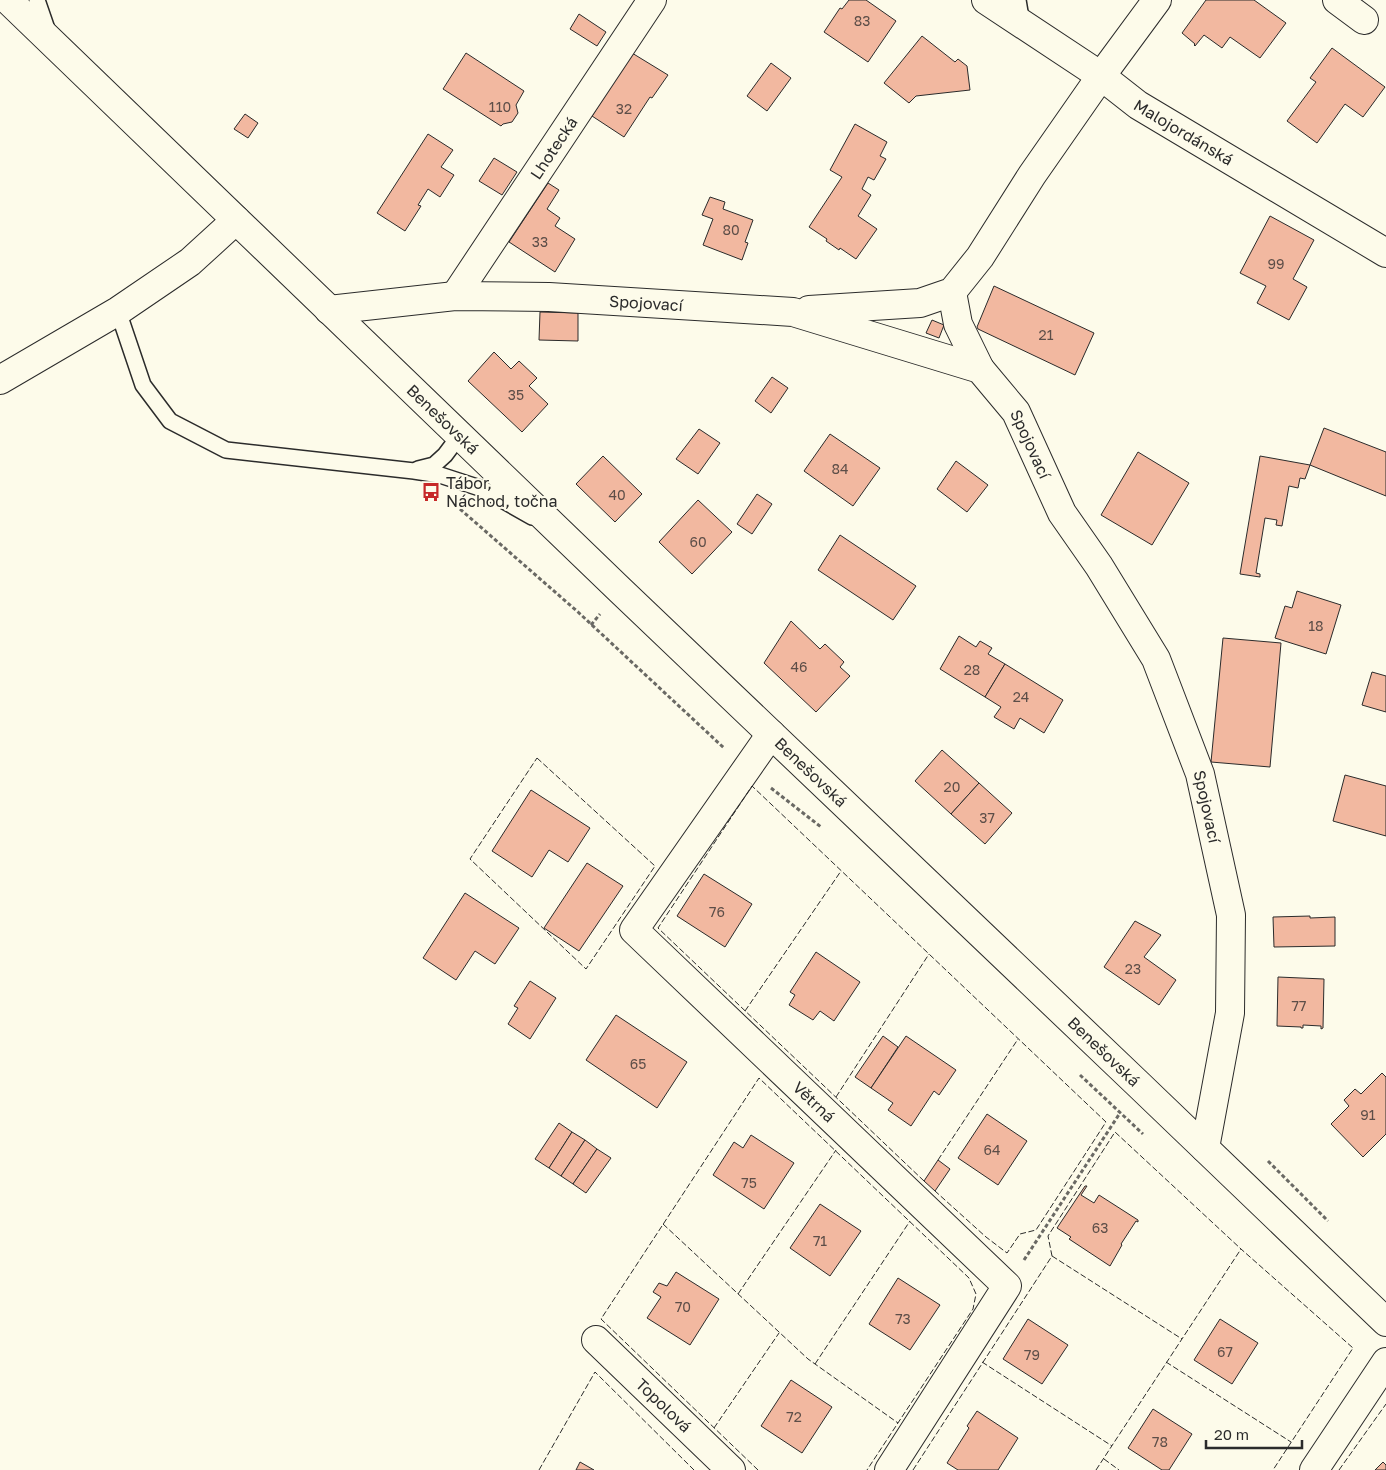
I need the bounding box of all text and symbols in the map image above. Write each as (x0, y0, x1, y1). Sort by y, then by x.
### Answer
house number: 83 (854, 12, 870, 29)
street label: Malojordánská (1130, 95, 1237, 170)
house number: 110 (489, 98, 511, 115)
house number: 32 (616, 100, 632, 117)
street label: Lhotecká (526, 113, 582, 183)
house number: 80 (722, 221, 740, 238)
house number: 33 (532, 233, 548, 250)
house number: 99 (1268, 255, 1284, 272)
street label: Spojovací (609, 291, 685, 315)
house number: 21 (1039, 326, 1054, 343)
street label: Benešovská (403, 380, 483, 458)
house number: 35 (508, 386, 524, 403)
street label: Spojovací (1006, 406, 1056, 483)
house number: 84 (831, 460, 849, 477)
place label: Tábor, Náchod, točna (446, 473, 558, 511)
bus stop icon: Tábor, Náchod, točna (420, 481, 442, 503)
house number: 40 (608, 486, 626, 503)
house number: 60 (689, 533, 707, 550)
house number: 18 (1308, 617, 1324, 634)
house number: 46 (790, 658, 808, 675)
house number: 28 (964, 661, 980, 678)
house number: 24 (1013, 688, 1029, 705)
street label: Benešovská (771, 733, 851, 811)
street label: Spojovací (1189, 768, 1225, 846)
house number: 20 (944, 778, 960, 795)
house number: 37 (979, 809, 995, 826)
house number: 76 (709, 903, 725, 920)
house number: 23 (1125, 960, 1141, 977)
house number: 77 (1292, 997, 1306, 1014)
street label: Benešovská (1064, 1013, 1144, 1091)
house number: 65 (630, 1055, 646, 1072)
street label: Větrná (789, 1077, 839, 1127)
house number: 91 (1360, 1106, 1376, 1123)
house number: 64 (983, 1141, 1001, 1158)
house number: 75 (741, 1174, 757, 1191)
house number: 63 (1092, 1219, 1108, 1236)
house number: 71 (813, 1232, 827, 1249)
house number: 70 (675, 1298, 691, 1315)
house number: 73 (895, 1310, 911, 1327)
house number: 67 (1217, 1343, 1233, 1360)
house number: 79 (1024, 1346, 1040, 1363)
street label: Topolová (632, 1374, 696, 1436)
house number: 72 (786, 1408, 802, 1425)
scale bar (1206, 1418, 1302, 1450)
text: 20 m (1214, 1425, 1249, 1443)
house number: 78 (1152, 1433, 1168, 1450)

